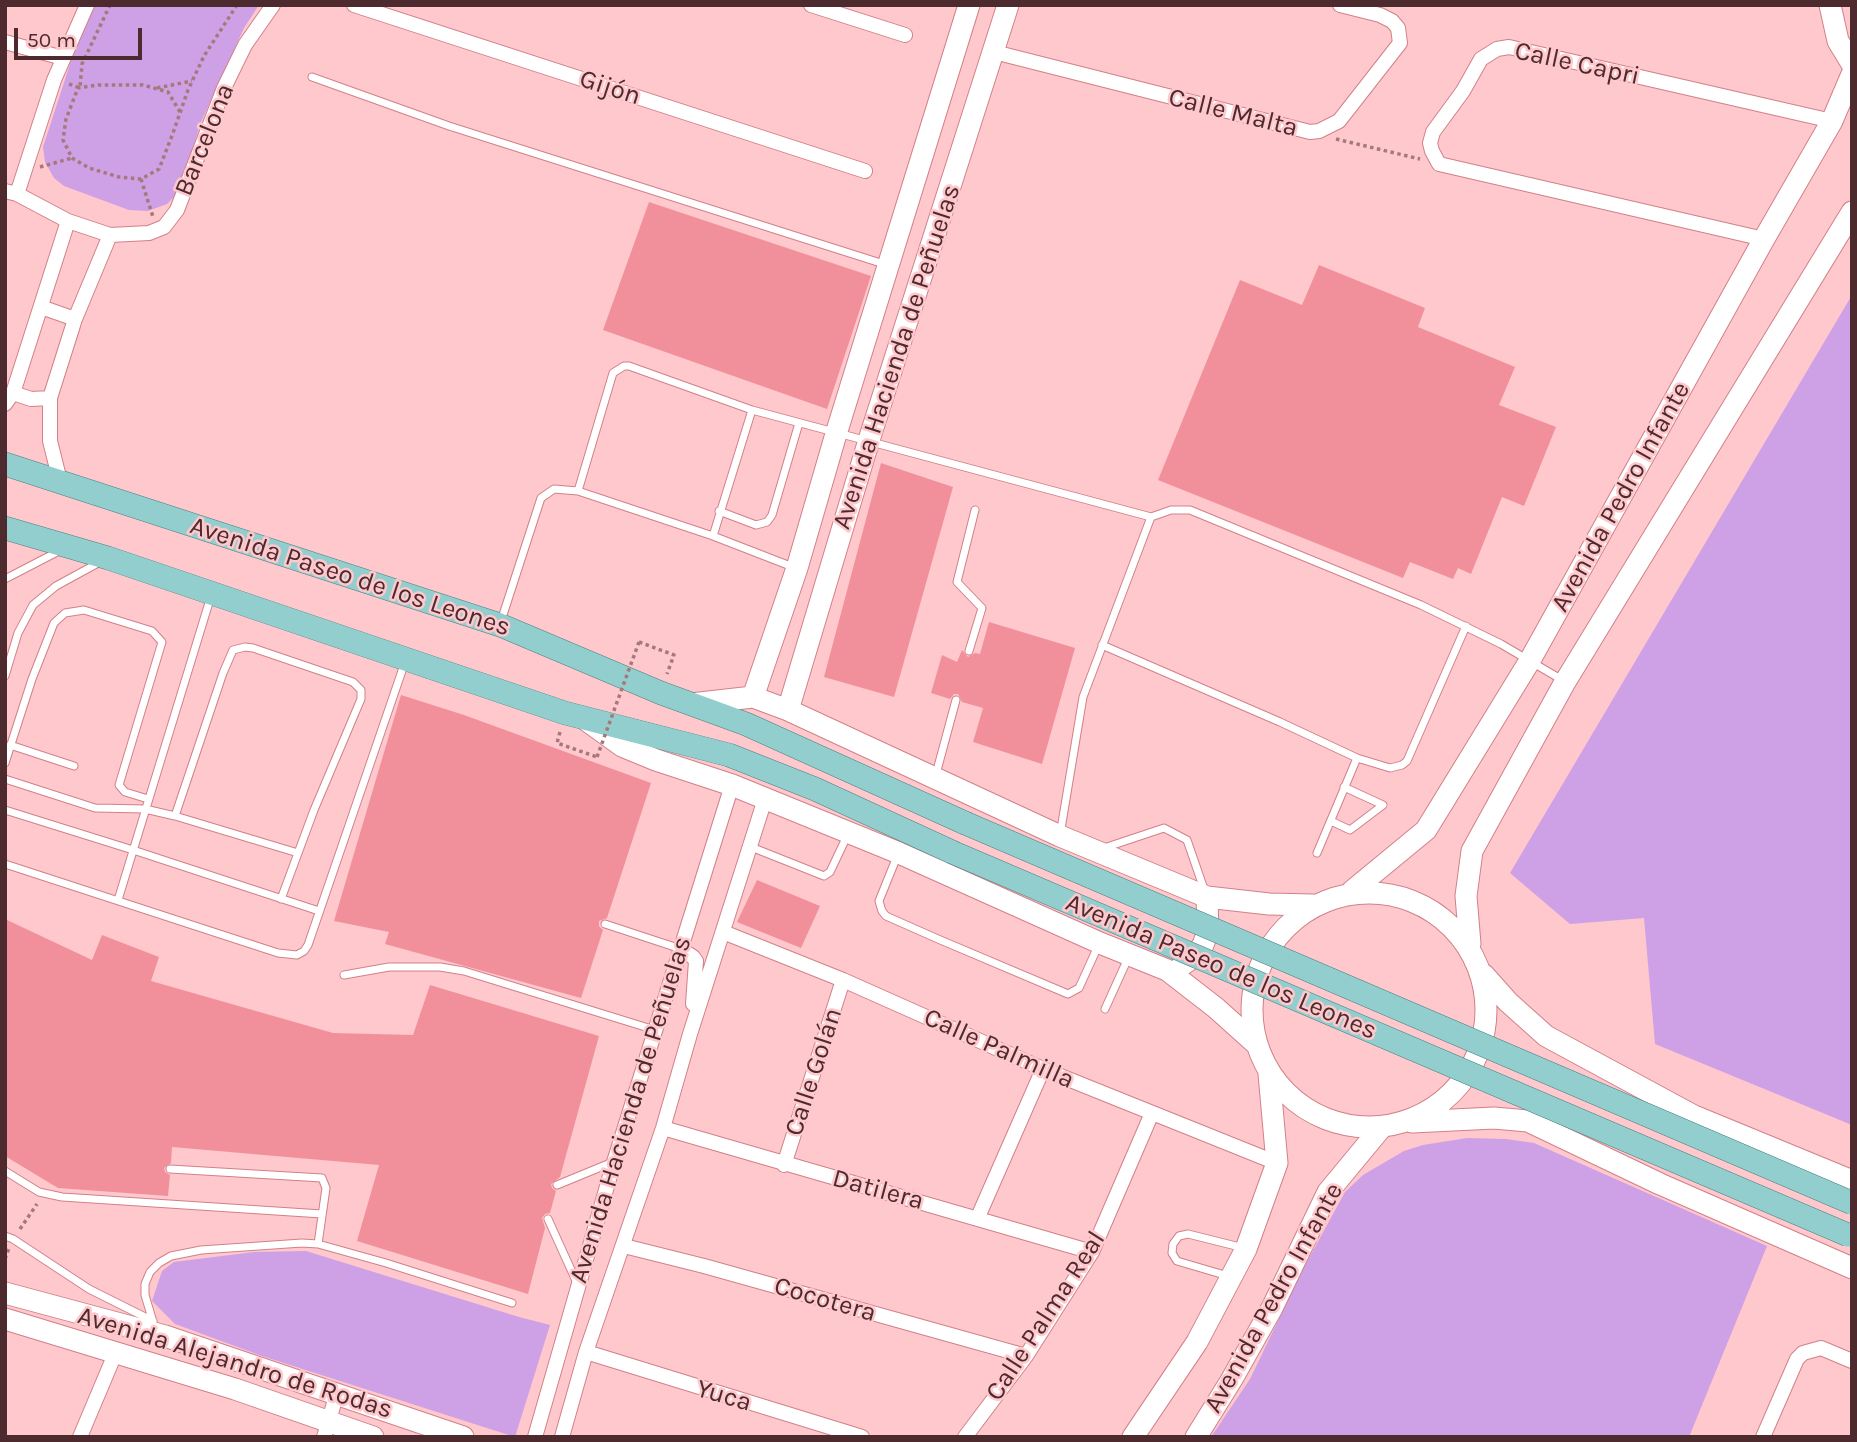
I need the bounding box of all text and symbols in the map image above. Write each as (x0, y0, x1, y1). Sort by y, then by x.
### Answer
scale bar (18, 14, 145, 58)
text: 50 m (27, 28, 76, 52)
street label: Calle Capri (1512, 36, 1642, 92)
street label: Gijón (575, 64, 645, 112)
street label: Barcelona (168, 79, 242, 201)
street label: Calle Malta (1165, 82, 1301, 144)
street label: Avenida Hacienda de Peñuelas (826, 181, 968, 533)
street label: Avenida Pedro Infante (1545, 377, 1697, 617)
street label: Avenida Paseo de los Leones (186, 510, 514, 644)
street label: Avenida Paseo de los Leones (1061, 887, 1381, 1047)
street label: Avenida Hacienda de Peñuelas (563, 933, 699, 1287)
street label: Calle Palmilla (919, 1002, 1079, 1096)
street label: Calle Golán (779, 1004, 849, 1140)
street label: Datilera (829, 1163, 927, 1217)
street label: Avenida Pedro Infante (1198, 1178, 1350, 1418)
street label: Calle Palma Real (980, 1225, 1112, 1407)
street label: Cocotera (770, 1271, 880, 1329)
street label: Avenida Alejandro de Rodas (74, 1300, 396, 1426)
street label: Yuca (693, 1373, 755, 1419)

